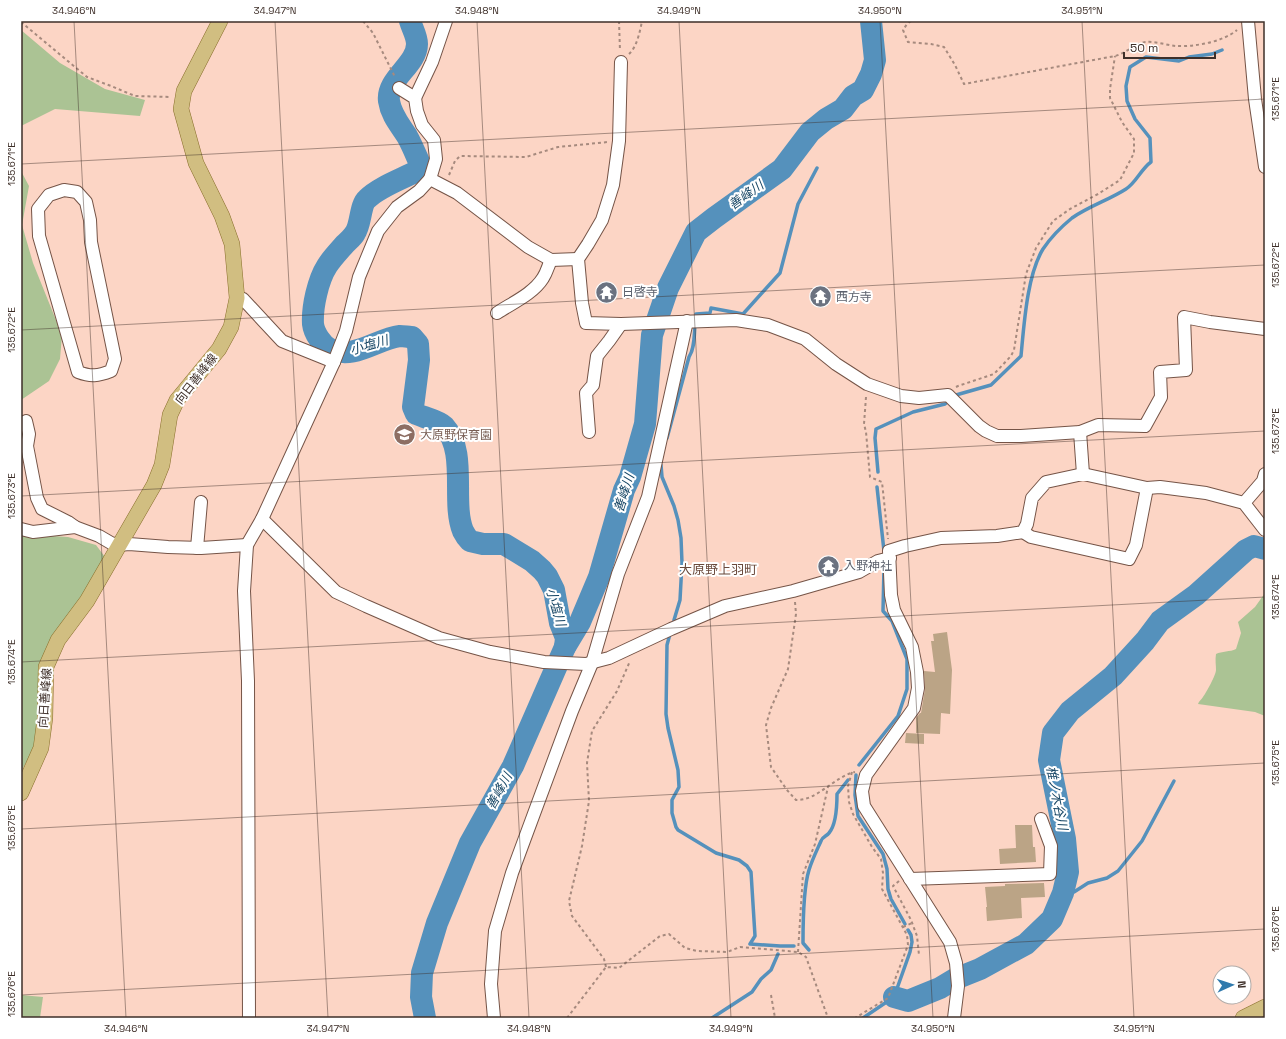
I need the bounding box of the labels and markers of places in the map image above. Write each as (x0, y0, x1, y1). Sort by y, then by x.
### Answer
temple icon: 日啓寺 (594, 279, 620, 305)
place label: 日啓寺 (622, 284, 658, 300)
temple icon: 西方寺 (808, 284, 834, 310)
place label: 西方寺 (836, 289, 872, 305)
school or university icon: 大原野保育園 (392, 422, 418, 448)
place label: 大原野保育園 (420, 427, 492, 443)
temple icon: 入野神社 (815, 553, 841, 579)
place label: 入野神社 (844, 558, 892, 574)

